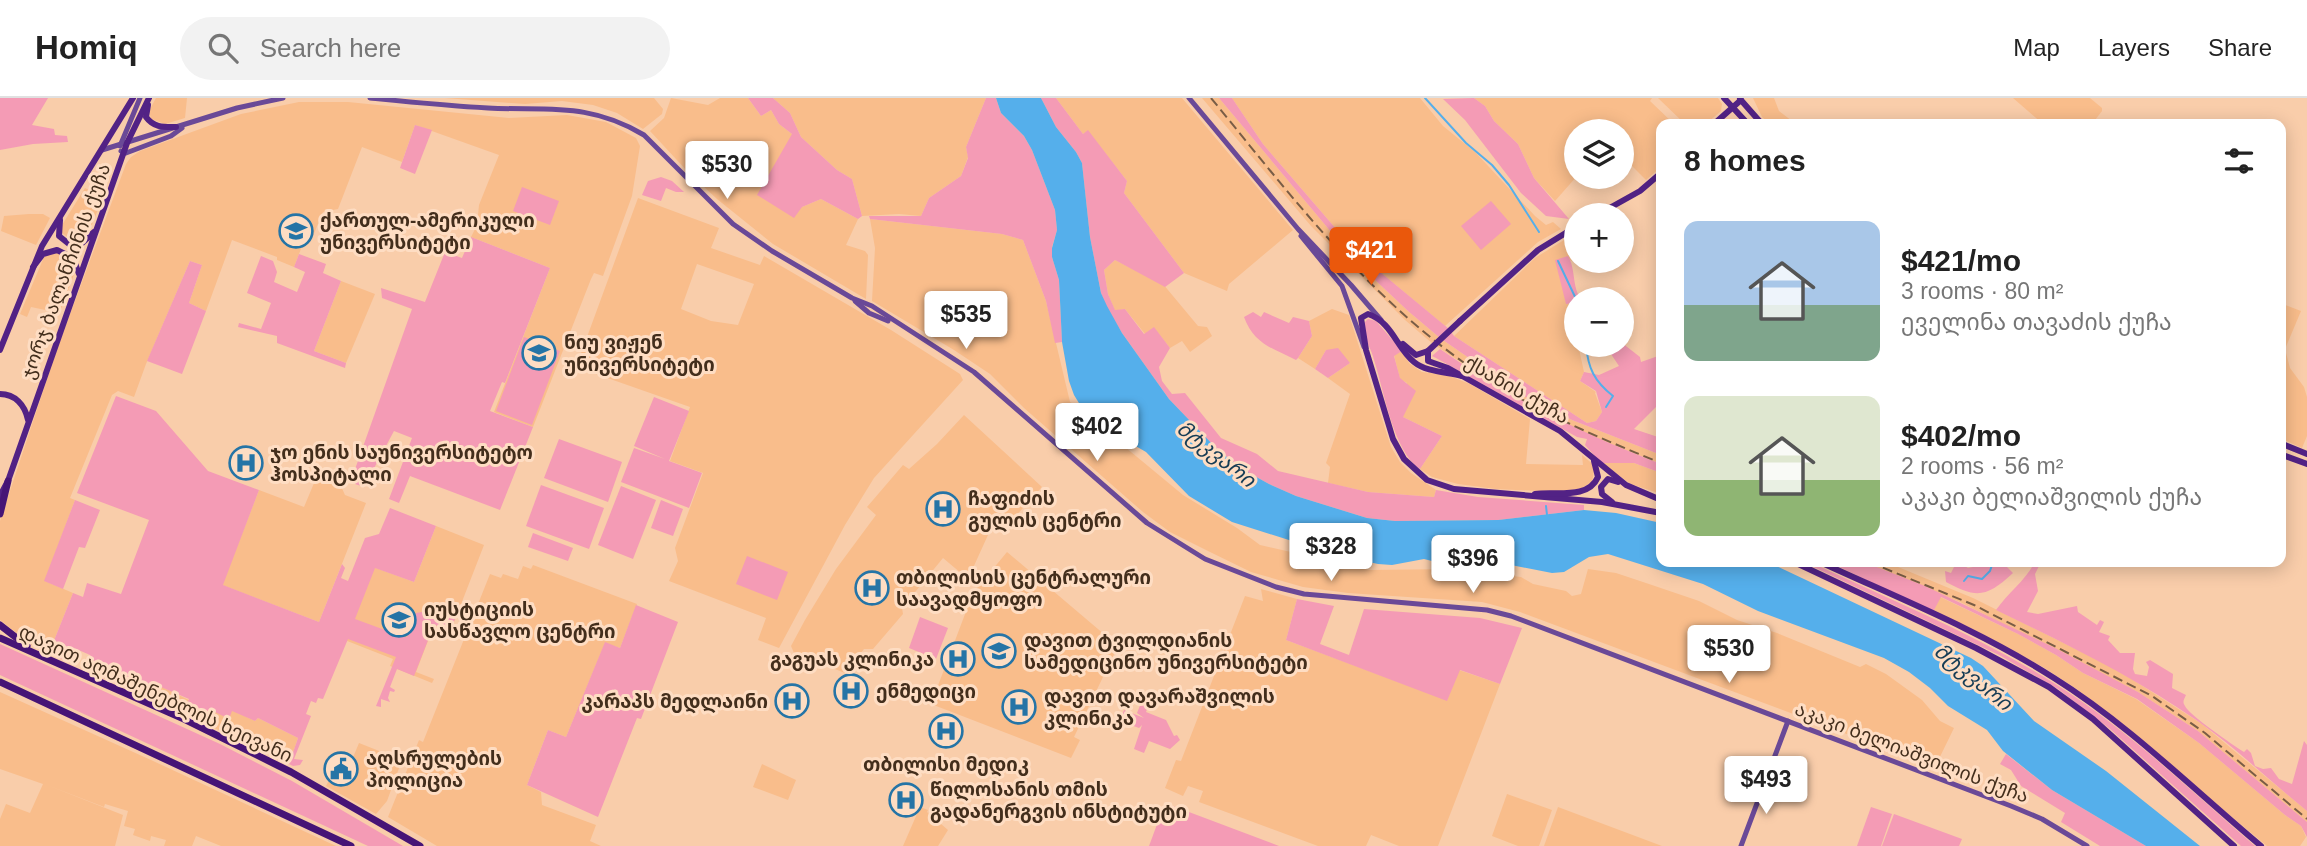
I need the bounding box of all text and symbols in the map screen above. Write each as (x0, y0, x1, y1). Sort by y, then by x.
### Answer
search box (180, 17, 670, 80)
text: Homiq (35, 29, 138, 66)
icon: search (204, 29, 242, 67)
text: Search here (260, 33, 401, 63)
text: Map (2013, 34, 2060, 61)
text: Layers (2098, 34, 2170, 61)
text: Share (2208, 34, 2272, 61)
map controls (1564, 119, 1634, 357)
button: layers (1564, 119, 1634, 189)
pin: $530 (686, 141, 768, 201)
icon: filters (2220, 142, 2258, 180)
text: 8 homes (1684, 144, 1806, 177)
text: $530 (701, 151, 753, 177)
street label: ჯორჯ ბალანჩინის ქუჩა (17, 161, 116, 382)
button: + (1564, 203, 1634, 273)
place label: ქართულ-ამერიკული უნივერსიტეტი (320, 210, 535, 254)
school or university icon: ქართულ-ამერიკული უნივერსიტეტი (277, 212, 315, 250)
pin: $421 (1330, 228, 1412, 287)
text: $421 (1345, 237, 1397, 263)
text: $421/mo (1901, 244, 2021, 277)
icon: home (1740, 249, 1824, 333)
text: 3 rooms · 80 m² (1901, 278, 2063, 304)
button: − (1564, 287, 1634, 357)
pin: $535 (925, 292, 1007, 351)
text: $535 (940, 301, 992, 327)
text: ეველინა თავაძის ქუჩა (1901, 309, 2172, 335)
place label: ნიუ ვიჟენ უნივერსიტეტი (564, 332, 715, 376)
school or university icon: ნიუ ვიჟენ უნივერსიტეტი (520, 334, 558, 372)
street label: ქსანის ქუჩა (1460, 351, 1573, 429)
pin: $402 (1056, 404, 1138, 463)
text: $402 (1071, 413, 1123, 439)
water label: მტკვარი (1171, 416, 1261, 493)
text: $402/mo (1901, 419, 2021, 452)
icon: home (1740, 424, 1824, 508)
place label: ჯო ენის საუნივერსიტეტო ჰოსპიტალი (270, 442, 533, 486)
hospital icon: ჯო ენის საუნივერსიტეტო ჰოსპიტალი (227, 444, 265, 482)
text: 2 rooms · 56 m² (1901, 453, 2063, 479)
text: აკაკი ბელიაშვილის ქუჩა (1901, 484, 2202, 510)
place label: ჩაფიძის გულის ცენტრი (968, 488, 1122, 532)
hospital icon: ჩაფიძის გულის ცენტრი (924, 490, 962, 528)
pin: $328 (1290, 524, 1372, 583)
text: $328 (1305, 533, 1357, 559)
pin: $396 (1432, 536, 1514, 595)
text: $396 (1447, 545, 1499, 571)
place label: თბილისის ცენტრალური საავადმყოფო (896, 567, 1151, 612)
hospital icon: თბილისის ცენტრალური საავადმყოფო (853, 569, 891, 607)
place label: იუსტიციის სასწავლო ცენტრი (424, 599, 615, 643)
school or university icon: იუსტიციის სასწავლო ცენტრი (380, 601, 418, 639)
street label: დავით აღმაშენებლის ხეივანი (15, 621, 296, 768)
pin: $530 (1688, 626, 1770, 685)
place label: დავით ტვილდიანის სამედიცინო უნივერსიტეტი (1024, 630, 1308, 675)
school or university icon: დავით ტვილდიანის სამედიცინო უნივერსიტეტი (980, 632, 1018, 670)
text: $530 (1703, 635, 1755, 661)
water label: მტკვარი (1929, 638, 2017, 717)
hospital icon: გაგუას კლინიკა (939, 640, 977, 678)
place label: გაგუას კლინიკა (770, 649, 934, 671)
hospital icon: ენმედიცი (832, 672, 870, 710)
place label: ენმედიცი (876, 681, 976, 704)
hospital icon: კარაპს მედლაინი (773, 682, 811, 720)
place label: დავით დავარაშვილის კლინიკა (1044, 686, 1275, 730)
hospital icon: დავით დავარაშვილის კლინიკა (1000, 688, 1038, 726)
place label: კარაპს მედლაინი (582, 691, 768, 714)
street label: აკაკი ბელიაშვილის ქუჩა (1791, 698, 2032, 809)
hospital icon: თბილისი მედიკ (927, 712, 965, 750)
place label: აღსრულების პოლიცია (366, 748, 502, 792)
public building icon: აღსრულების პოლიცია (322, 750, 360, 788)
place label: თბილისი მედიკ (863, 754, 1029, 777)
pin: $493 (1725, 756, 1807, 816)
text: $493 (1740, 766, 1792, 792)
place label: წილოსანის თმის გადანერგვის ინსტიტუტი (930, 779, 1187, 824)
hospital icon: წილოსანის თმის გადანერგვის ინსტიტუტი (887, 781, 925, 819)

